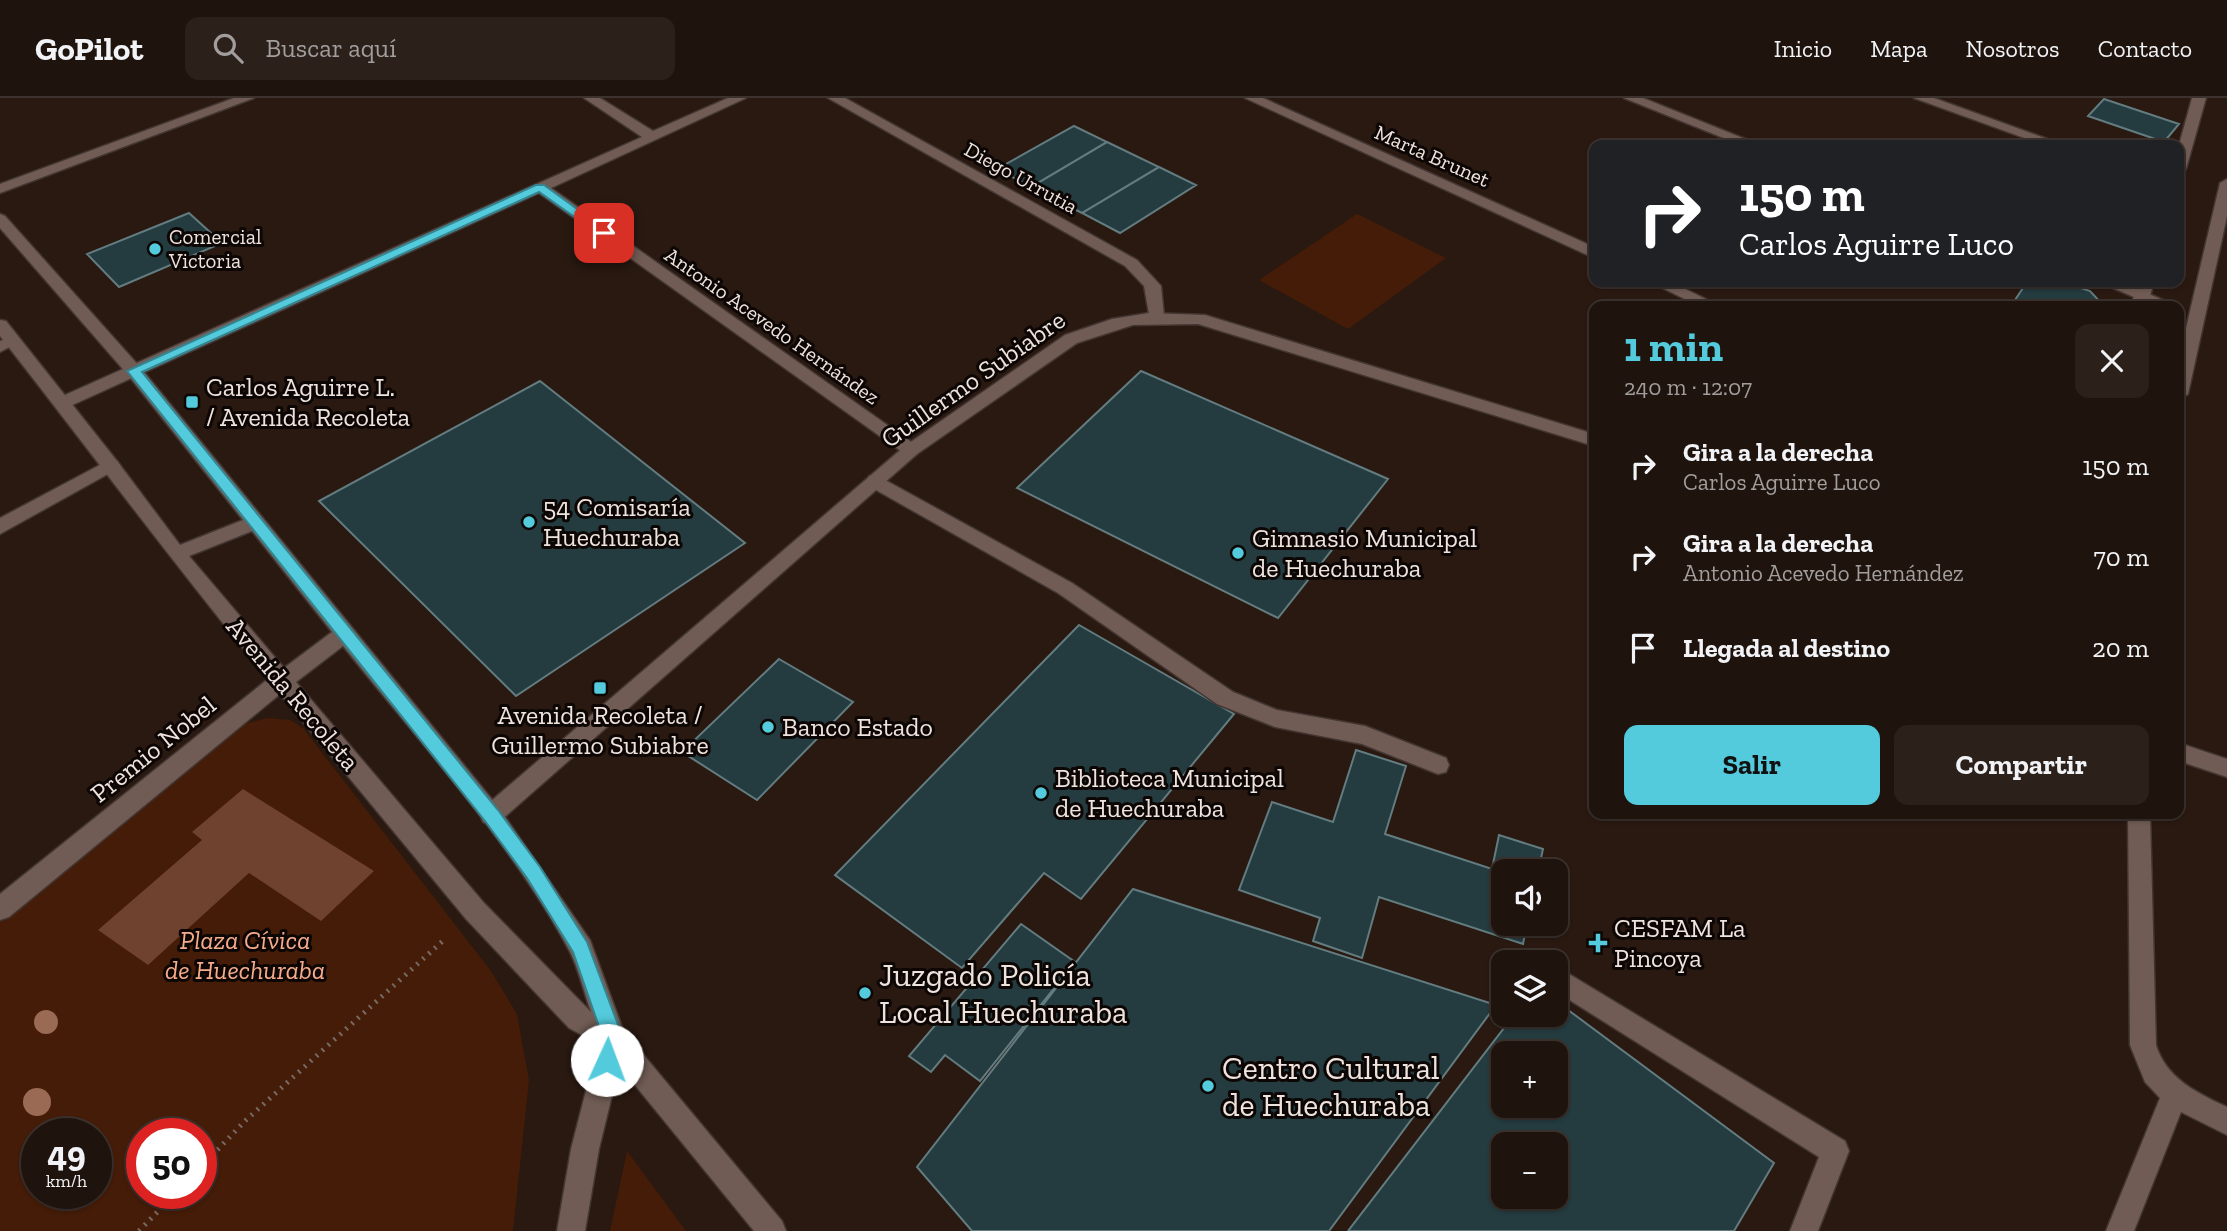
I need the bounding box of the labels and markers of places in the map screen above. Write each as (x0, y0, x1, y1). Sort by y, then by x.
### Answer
pin (574, 203, 634, 263)
place label: Comercial Victoria (168, 224, 262, 273)
marker: Comercial Victoria (147, 241, 163, 257)
place label: Carlos Aguirre L. / Avenida Recoleta (206, 371, 411, 433)
marker: Carlos Aguirre L. / Avenida Recoleta (184, 394, 200, 410)
place label: 54 Comisaría Huechuraba (543, 491, 691, 553)
marker: 54 Comisaría Huechuraba (521, 514, 537, 530)
place label: Gimnasio Municipal de Huechuraba (1252, 522, 1477, 584)
marker: Gimnasio Municipal de Huechuraba (1230, 545, 1246, 561)
marker: Avenida Recoleta / Guillermo Subiabre (592, 680, 608, 696)
place label: Avenida Recoleta / Guillermo Subiabre (491, 699, 709, 761)
place label: Banco Estado (782, 711, 933, 743)
marker: Banco Estado (760, 719, 776, 735)
place label: Biblioteca Municipal de Huechuraba (1055, 762, 1284, 824)
marker: Biblioteca Municipal de Huechuraba (1033, 785, 1049, 801)
place label: CESFAM La Pincoya (1614, 912, 1746, 974)
marker: CESFAM La Pincoya (1588, 933, 1608, 953)
place label: Juzgado Policía Local Huechuraba (879, 956, 1127, 1031)
marker: Juzgado Policía Local Huechuraba (857, 985, 873, 1001)
place label: Centro Cultural de Huechuraba (1222, 1049, 1439, 1124)
marker: Centro Cultural de Huechuraba (1200, 1078, 1216, 1094)

